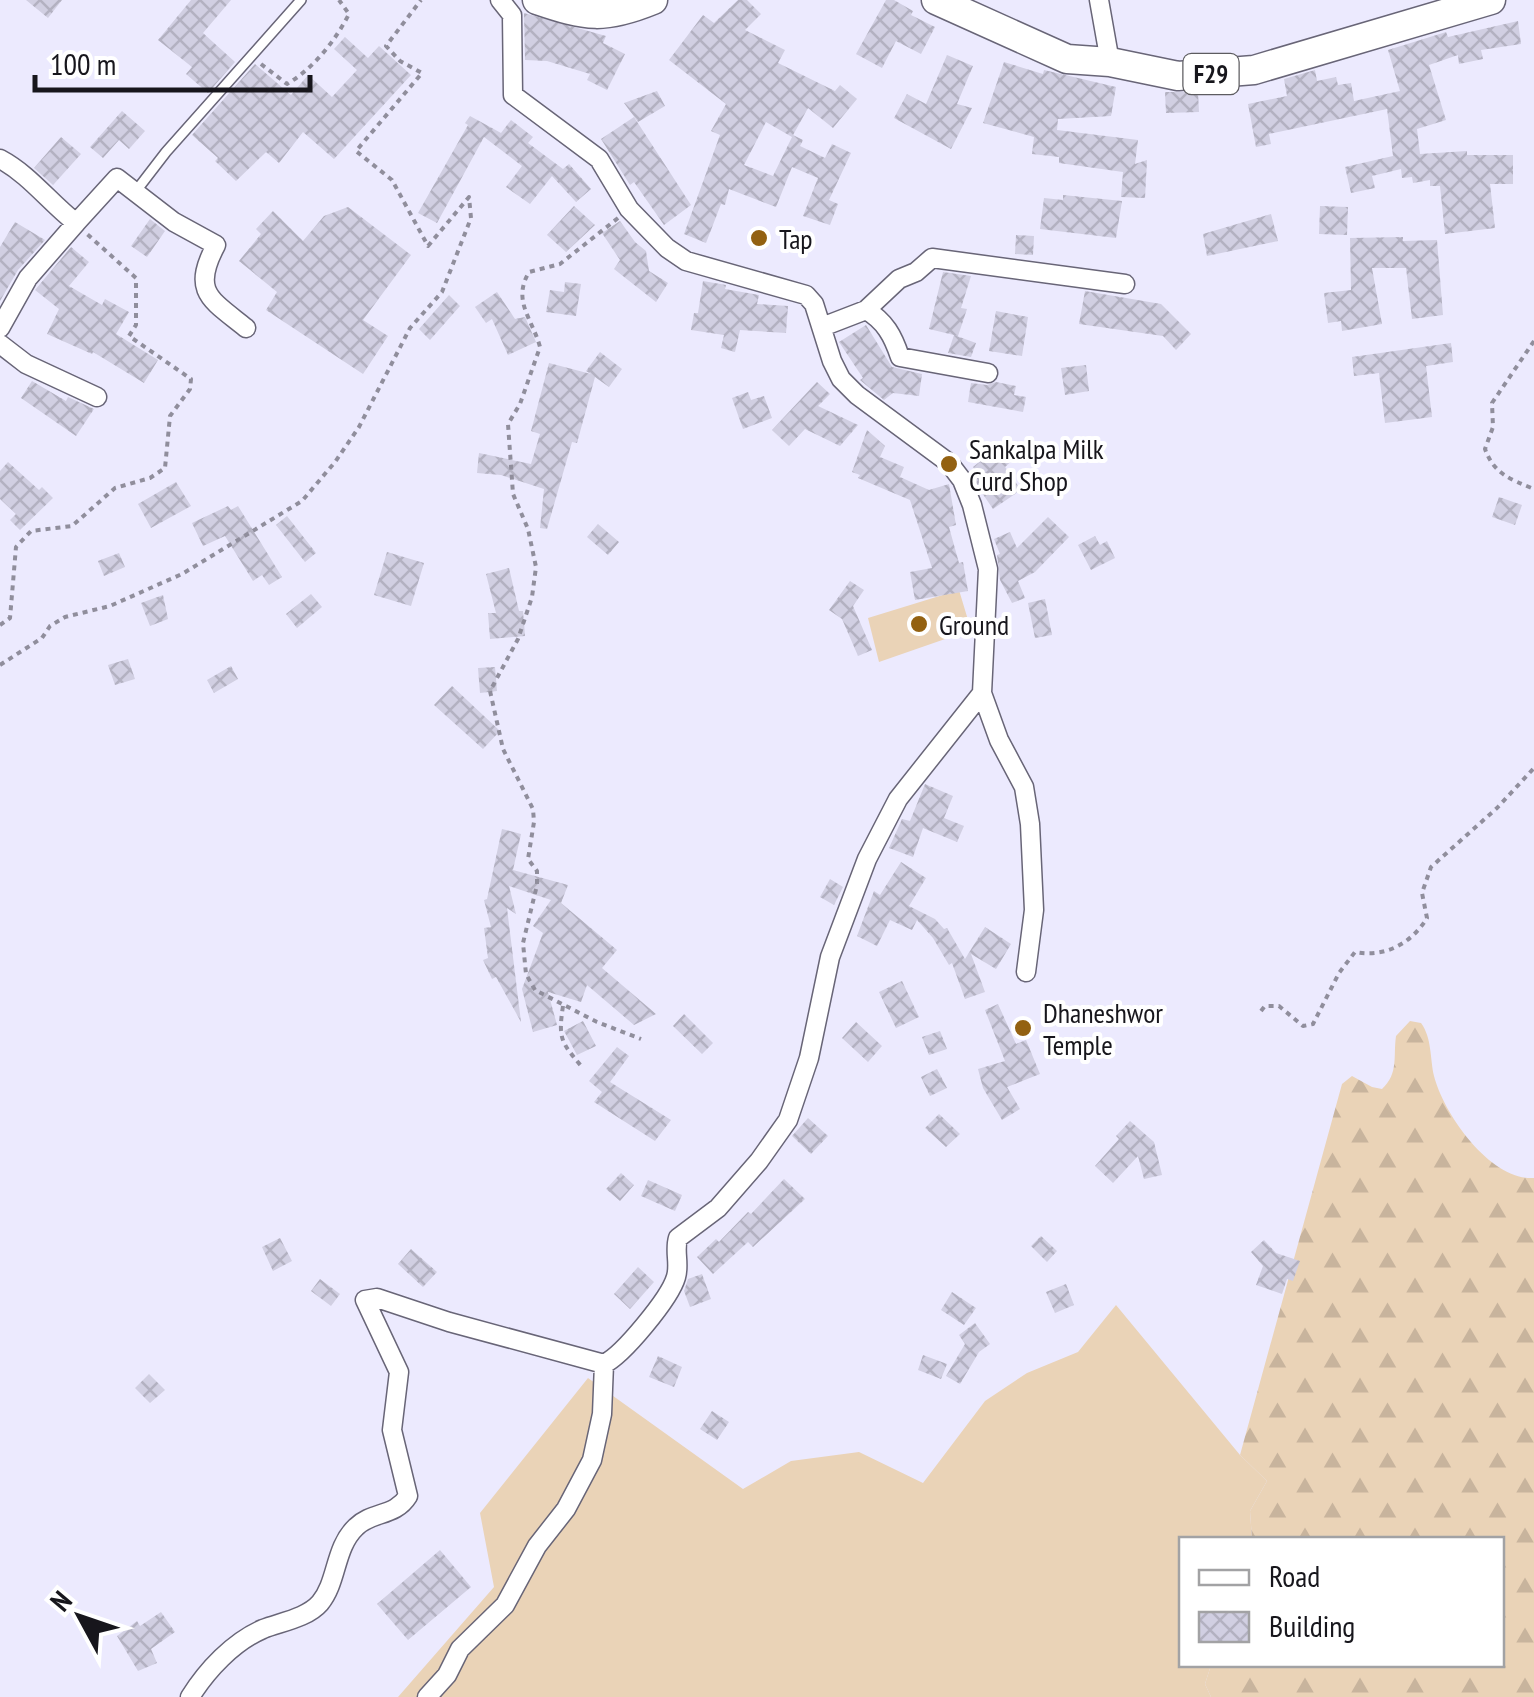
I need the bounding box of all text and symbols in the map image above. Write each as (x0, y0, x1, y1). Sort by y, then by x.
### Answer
scale bar (35, 30, 310, 92)
text: 100 m (50, 44, 116, 83)
road number: F29 (1184, 54, 1238, 94)
place label: Tap (779, 220, 813, 257)
marker: Tap (748, 227, 770, 249)
place label: Sankalpa Milk Curd Shop (969, 430, 1104, 499)
marker: Sankalpa Milk Curd Shop (938, 453, 960, 475)
place label: Ground (939, 606, 1009, 643)
marker: Ground (908, 613, 930, 635)
place label: Dhaneshwor Temple (1043, 994, 1163, 1063)
marker: Dhaneshwor Temple (1012, 1017, 1034, 1039)
legend (1179, 1537, 1504, 1667)
text: Road (1269, 1556, 1320, 1595)
north arrow (30, 1567, 130, 1667)
text: N (41, 1583, 79, 1618)
text: Building (1269, 1606, 1355, 1645)

